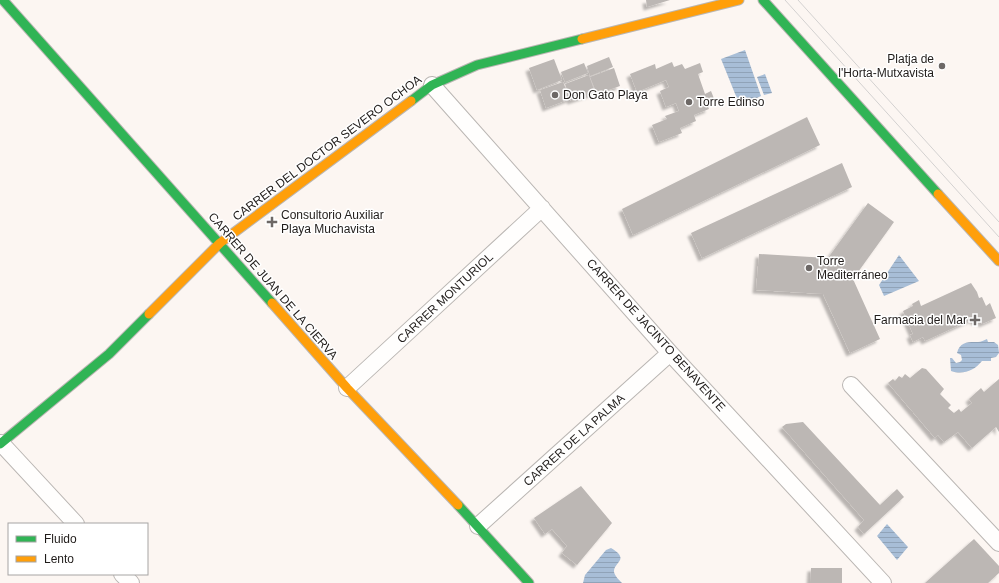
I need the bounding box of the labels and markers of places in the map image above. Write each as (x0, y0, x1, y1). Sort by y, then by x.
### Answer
place label: Platja de l'Horta-Mutxavista (838, 52, 934, 80)
marker: Platja de l'Horta-Mutxavista (937, 61, 947, 71)
place label: Don Gato Playa (563, 88, 648, 102)
marker: Don Gato Playa (550, 90, 560, 100)
place label: Torre Edinso (697, 95, 765, 109)
marker: Torre Edinso (684, 97, 694, 107)
place label: Consultorio Auxiliar Playa Muchavista (281, 208, 384, 236)
marker: Consultorio Auxiliar Playa Muchavista (266, 216, 278, 228)
place label: Torre Mediterráneo (817, 254, 888, 282)
marker: Torre Mediterráneo (804, 263, 814, 273)
place label: Farmacia del Mar (874, 313, 967, 327)
marker: Farmacia del Mar (970, 315, 980, 325)

